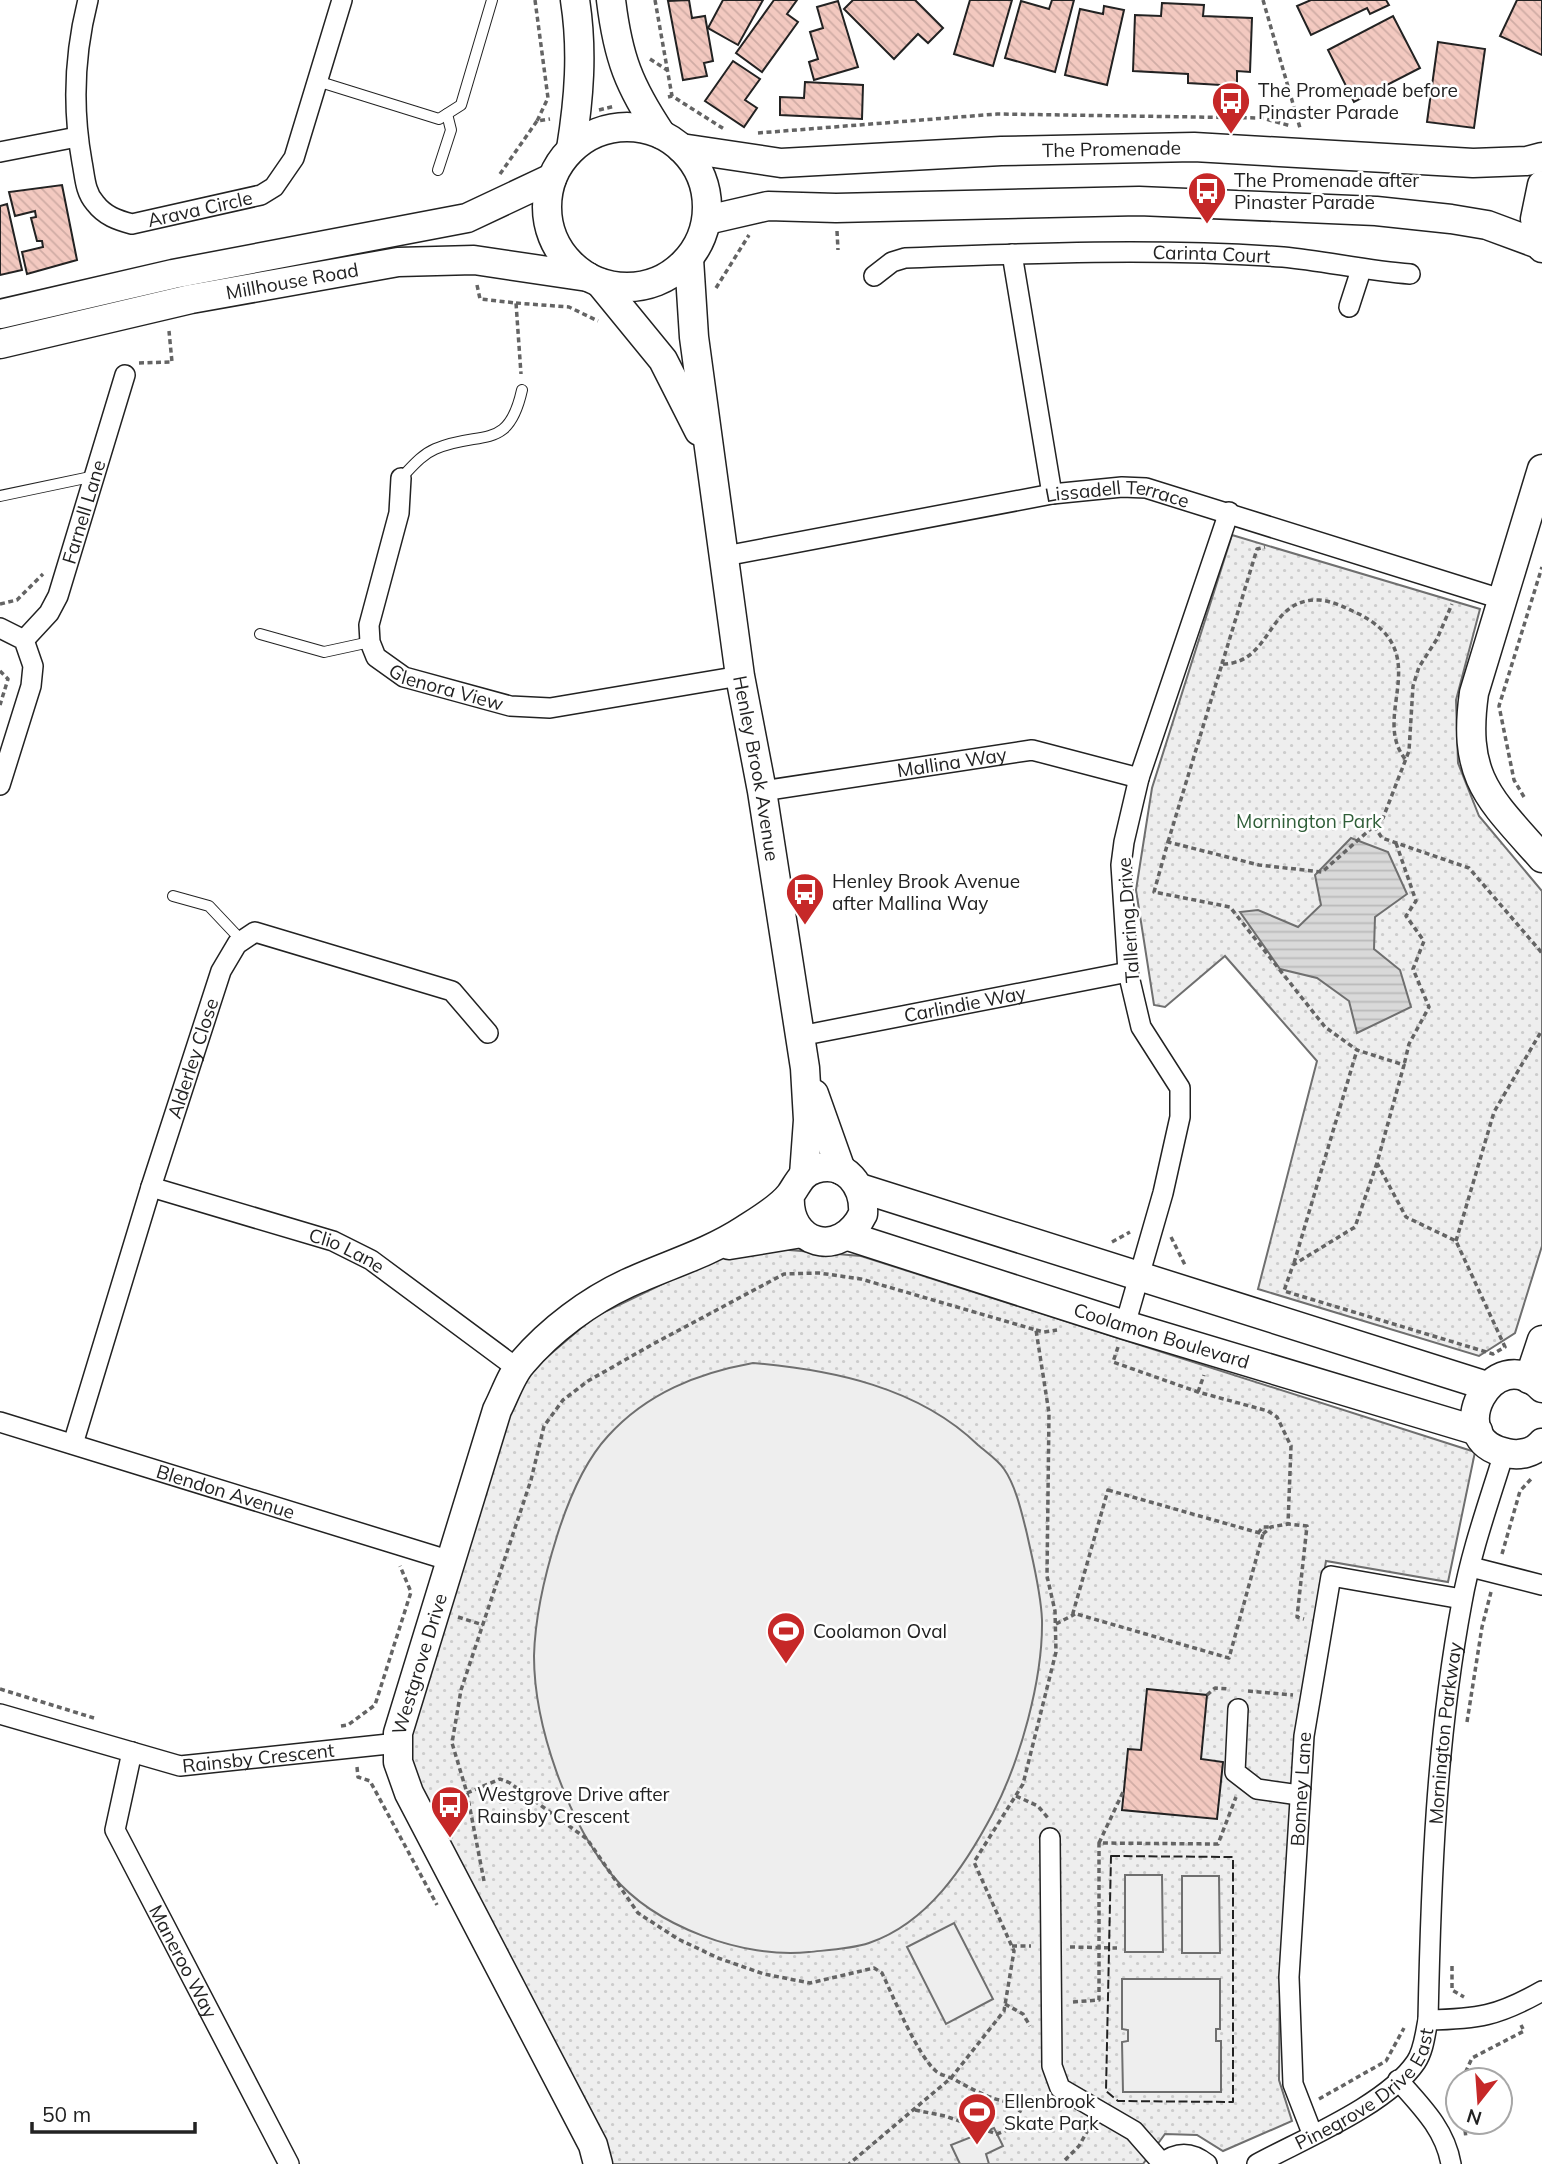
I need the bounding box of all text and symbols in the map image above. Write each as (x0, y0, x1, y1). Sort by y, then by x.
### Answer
place label: The Promenade before Pinaster Parade (1258, 78, 1458, 124)
bus stop icon: The Promenade before Pinaster Parade (1210, 80, 1252, 135)
street label: The Promenade (1042, 135, 1181, 162)
place label: The Promenade after Pinaster Parade (1234, 168, 1419, 214)
bus stop icon: The Promenade after Pinaster Parade (1186, 170, 1228, 225)
street label: Arava Circle (145, 185, 255, 232)
street label: Carinta Court (1152, 240, 1272, 268)
street label: Millhouse Road (224, 257, 360, 305)
street label: Farnell Lane (56, 457, 111, 567)
street label: Lissadell Terrace (1043, 475, 1192, 513)
street label: Glenora View (384, 658, 506, 716)
street label: Henley Brook Avenue (728, 673, 785, 863)
street label: Mallina Way (896, 742, 1008, 782)
park label: Mornington Park (1236, 809, 1382, 833)
street label: Tallering Drive (1112, 856, 1144, 984)
place label: Henley Brook Avenue after Mallina Way (832, 869, 1020, 915)
bus stop icon: Henley Brook Avenue after Mallina Way (784, 871, 826, 926)
street label: Carlindie Way (902, 980, 1028, 1027)
street label: Alderley Close (162, 995, 223, 1121)
street label: Clio Lane (306, 1223, 390, 1278)
street label: Coolamon Boulevard (1071, 1297, 1252, 1374)
street label: Blendon Avenue (153, 1459, 298, 1524)
street label: Westgrove Drive (386, 1590, 452, 1737)
sports icon: Coolamon Oval (765, 1610, 807, 1665)
place label: Coolamon Oval (813, 1619, 947, 1643)
street label: Mornington Parkway (1423, 1640, 1467, 1825)
street label: Bonney Lane (1285, 1731, 1316, 1847)
street label: Rainsby Crescent (181, 1738, 336, 1778)
place label: Westgrove Drive after Rainsby Crescent (477, 1782, 670, 1828)
bus stop icon: Westgrove Drive after Rainsby Crescent (429, 1784, 471, 1839)
street label: Maneroo Way (144, 1901, 223, 2022)
street label: Pinegrove Drive East (1291, 2026, 1438, 2155)
north arrow (1444, 2066, 1514, 2136)
place label: Ellenbrook Skate Park (1004, 2089, 1099, 2135)
scale bar (32, 2090, 194, 2134)
sports icon: Ellenbrook Skate Park (956, 2091, 998, 2146)
text: 50 m (42, 2101, 91, 2127)
text: N (1464, 2104, 1484, 2131)

